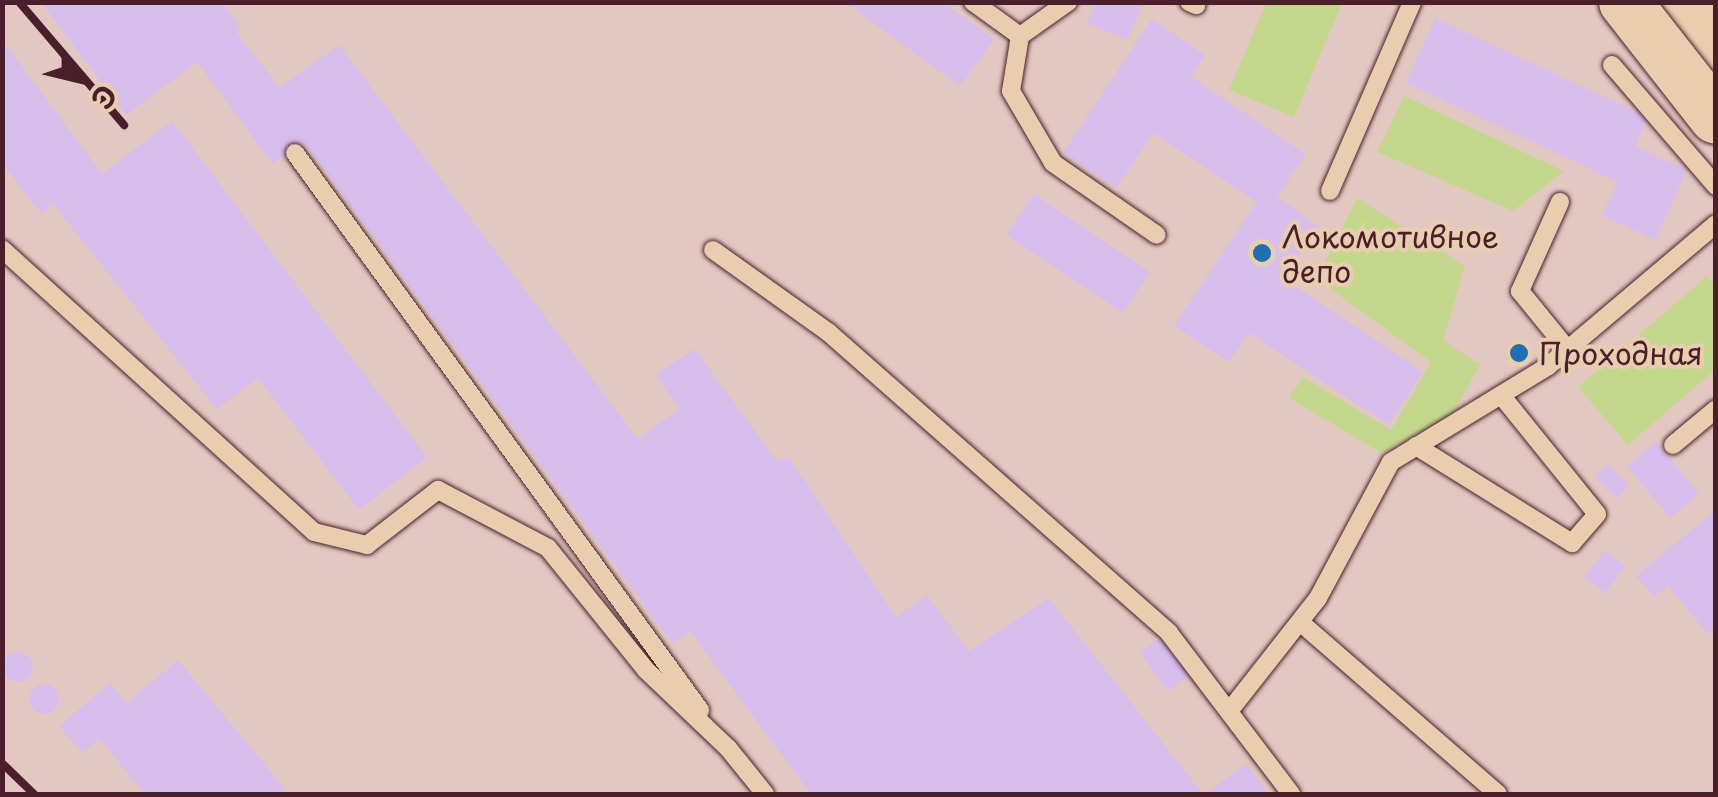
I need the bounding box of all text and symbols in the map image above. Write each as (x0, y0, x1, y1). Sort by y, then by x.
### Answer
north arrow (30, 30, 130, 130)
text: С (81, 77, 129, 118)
place label: Локомотивное депо (1282, 218, 1499, 288)
marker: Локомотивное депо (1251, 242, 1273, 264)
place label: Проходная (1539, 335, 1703, 371)
marker: Проходная (1508, 342, 1530, 364)

